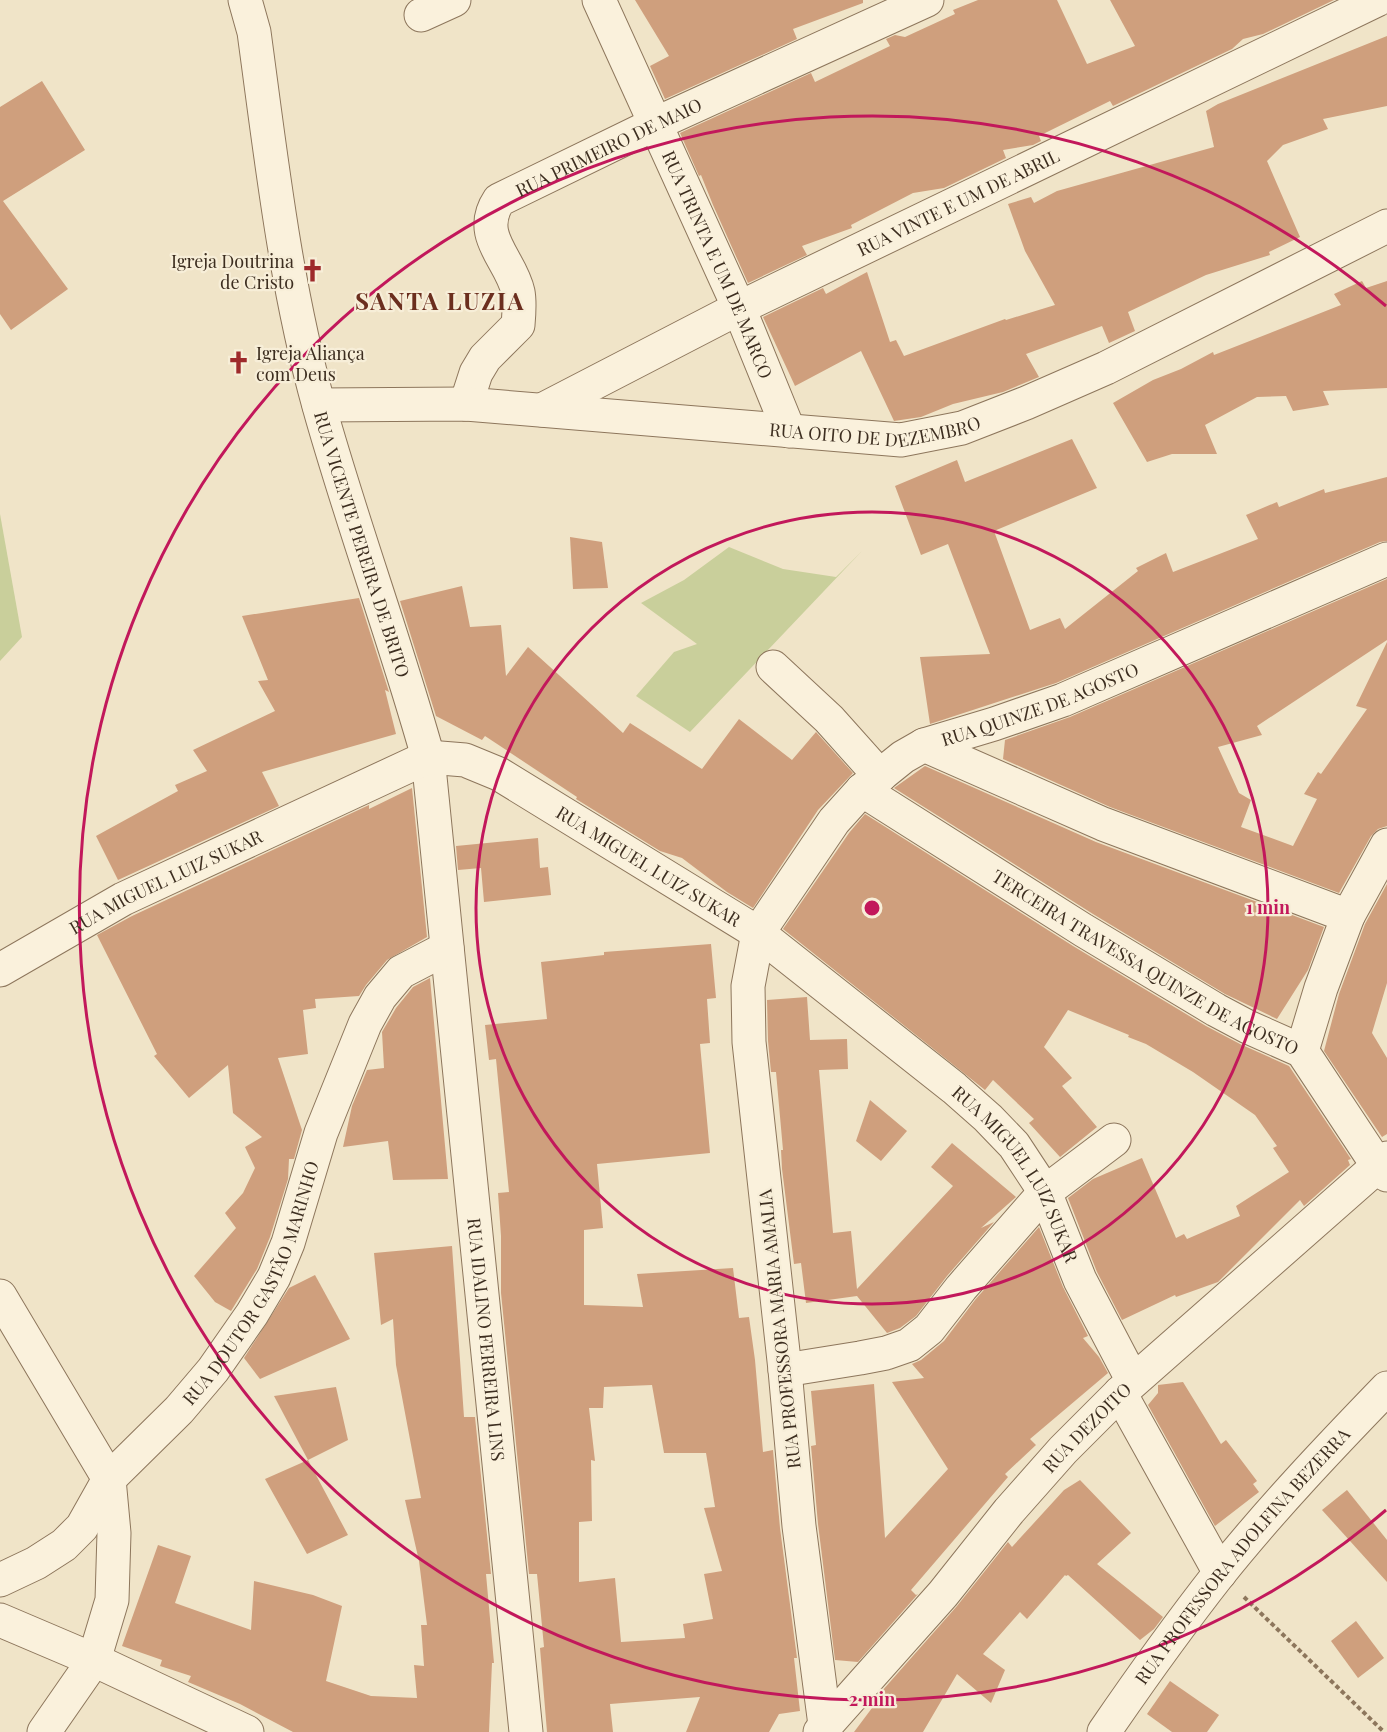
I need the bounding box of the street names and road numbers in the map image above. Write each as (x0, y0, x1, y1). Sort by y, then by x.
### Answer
street label: RUA PRIMEIRO DE MAIO (511, 92, 706, 202)
street label: RUA VINTE E UM DE ABRIL (853, 143, 1063, 261)
street label: RUA TRINTA E UM DE MARCO (657, 147, 778, 382)
street label: RUA VICENTE PEREIRA DE BRITO (309, 408, 416, 680)
street label: RUA OITO DE DEZEMBRO (768, 410, 984, 452)
street label: RUA QUINZE DE AGOSTO (938, 657, 1142, 751)
street label: RUA MIGUEL LUIZ SUKAR (552, 800, 746, 932)
street label: RUA MIGUEL LUIZ SUKAR (65, 824, 266, 940)
street label: TERCEIRA TRAVESSA QUINZE DE AGOSTO (988, 864, 1303, 1060)
street label: RUA MIGUEL LUIZ SUKAR (947, 1080, 1084, 1266)
street label: RUA DOUTOR GASTÃO MARINHO (177, 1158, 324, 1410)
street label: RUA PROFESSORA MARIA AMALIA (752, 1187, 806, 1470)
street label: RUA IDALINO FERREIRA LINS (462, 1217, 511, 1462)
street label: RUA DEZOITO (1037, 1377, 1136, 1478)
street label: RUA PROFESSORA ADOLFINA BEZERRA (1129, 1422, 1355, 1689)

